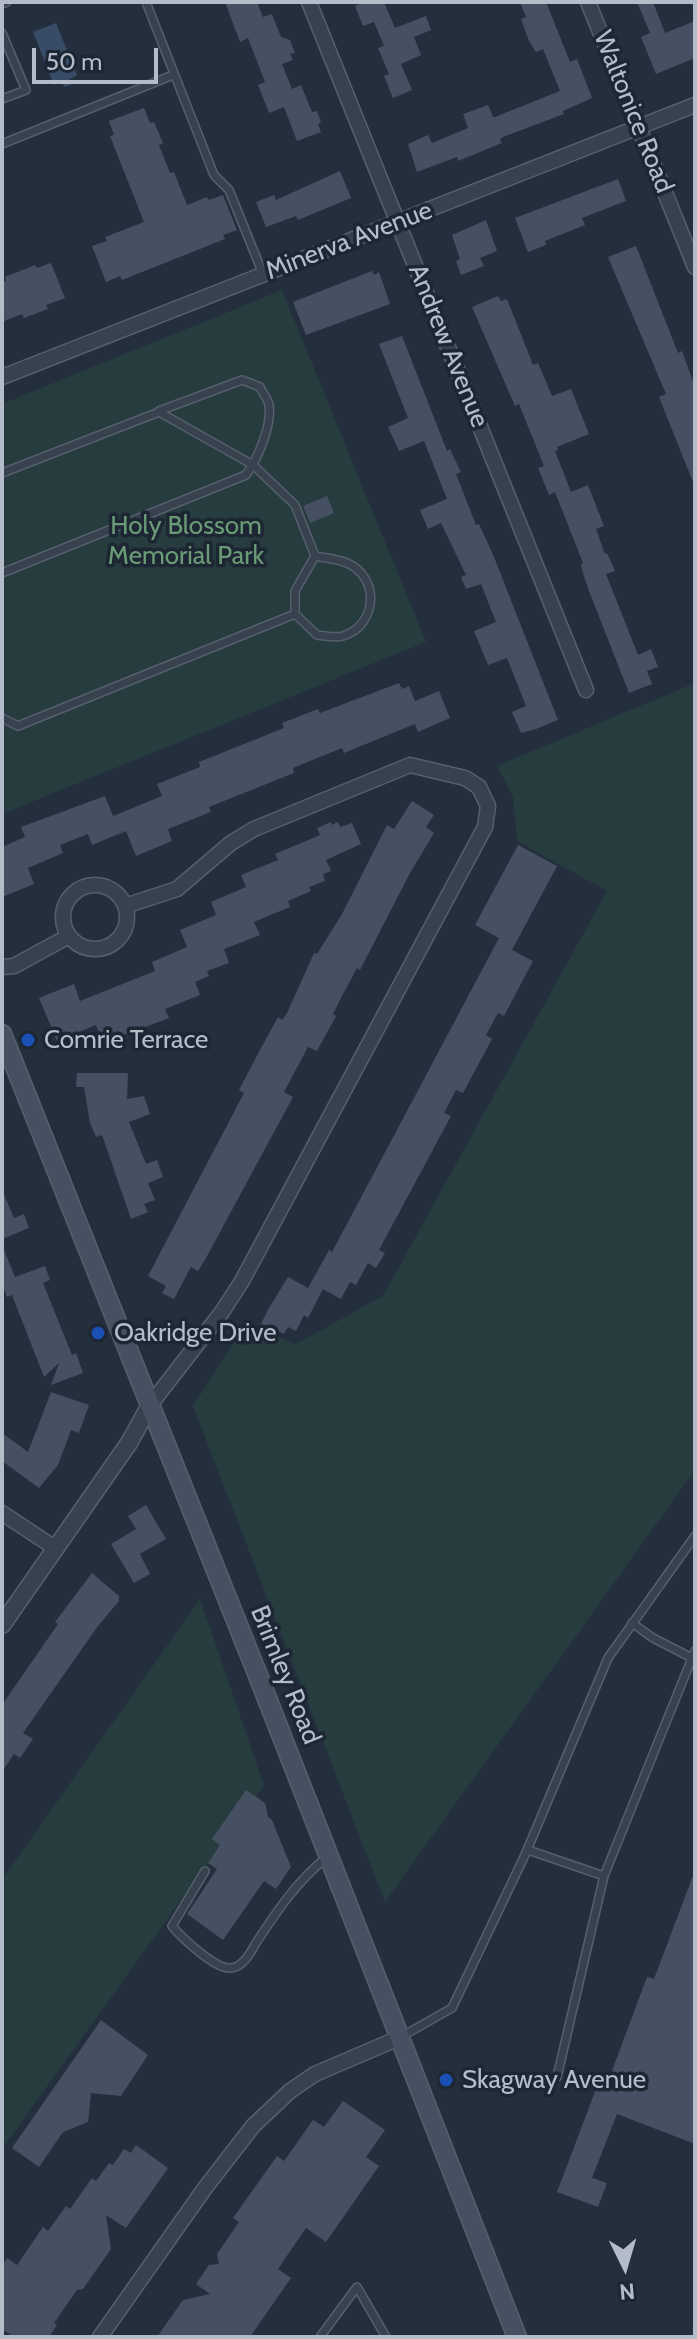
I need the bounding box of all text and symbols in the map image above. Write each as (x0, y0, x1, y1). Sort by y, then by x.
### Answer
street label: Waltonice Road (586, 26, 680, 198)
scale bar (36, 32, 162, 82)
text: 50 m (46, 47, 102, 76)
street label: Minerva Avenue (261, 195, 437, 287)
street label: Andrew Avenue (401, 260, 495, 432)
park label: Holy Blossom Memorial Park (108, 510, 264, 572)
place label: Comrie Terrace (44, 1024, 208, 1056)
marker: Comrie Terrace (19, 1031, 37, 1049)
place label: Oakridge Drive (114, 1317, 276, 1349)
marker: Oakridge Drive (89, 1324, 107, 1342)
street label: Brimley Road (243, 1601, 327, 1749)
place label: Skagway Avenue (462, 2064, 646, 2096)
marker: Skagway Avenue (437, 2071, 455, 2089)
north arrow (585, 2227, 665, 2307)
text: N (618, 2277, 636, 2306)

